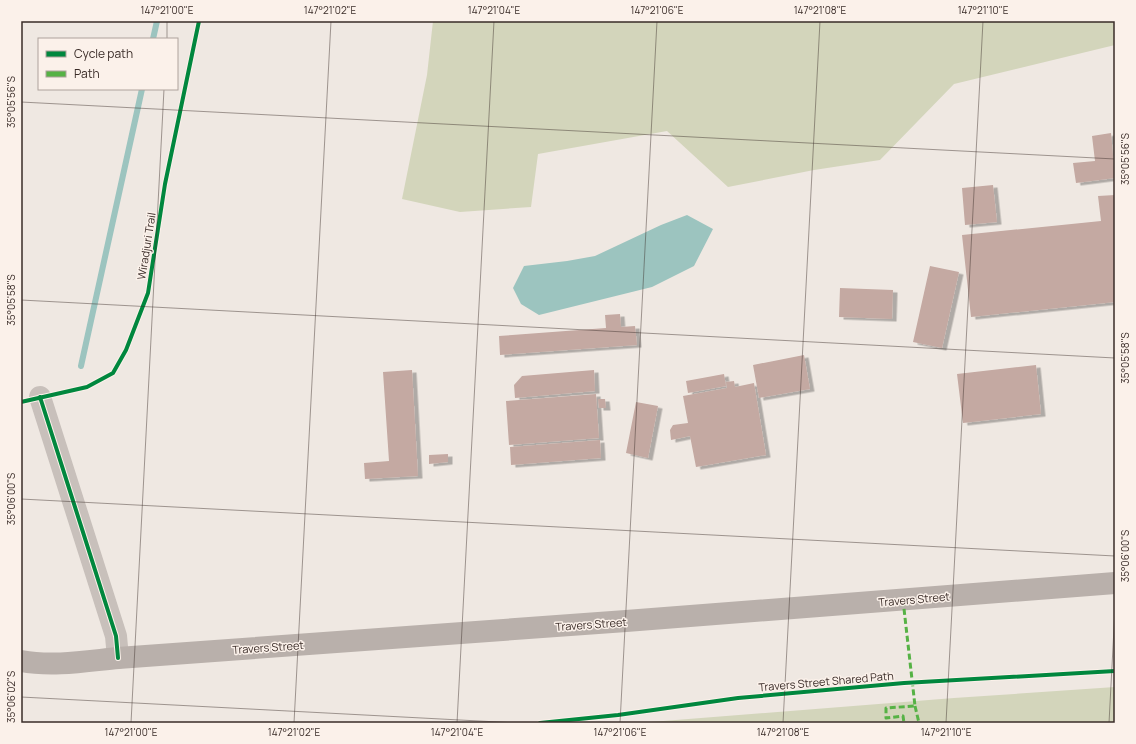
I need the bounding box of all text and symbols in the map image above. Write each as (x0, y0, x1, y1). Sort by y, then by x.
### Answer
text: 147°21'00"E (141, 3, 194, 17)
text: 147°21'02"E (304, 3, 357, 17)
text: 147°21'04"E (468, 3, 520, 17)
text: 147°21'06"E (631, 3, 684, 17)
text: 147°21'08"E (794, 3, 847, 17)
text: 147°21'10"E (958, 3, 1009, 17)
legend (38, 38, 178, 90)
text: Cycle path (74, 45, 133, 62)
text: Path (74, 65, 100, 82)
text: 35°05'56"S (4, 76, 18, 128)
text: 35°05'56"S (1118, 133, 1132, 185)
street label: Wiradjuri Trail (133, 211, 159, 281)
text: 35°05'58"S (4, 274, 18, 326)
text: 35°05'58"S (1118, 332, 1132, 384)
text: 35°06'00"S (4, 473, 18, 525)
text: 35°06'00"S (1118, 530, 1132, 582)
street label: Travers Street (878, 588, 950, 610)
street label: Travers Street (555, 614, 627, 634)
street label: Travers Street (232, 637, 304, 657)
street label: Travers Street Shared Path (758, 668, 894, 694)
text: 35°06'02"S (4, 671, 18, 723)
text: 147°21'00"E (105, 725, 158, 739)
text: 147°21'02"E (268, 725, 321, 739)
text: 147°21'04"E (431, 725, 483, 739)
text: 147°21'06"E (594, 725, 647, 739)
text: 147°21'08"E (757, 725, 810, 739)
text: 147°21'10"E (921, 725, 972, 739)

